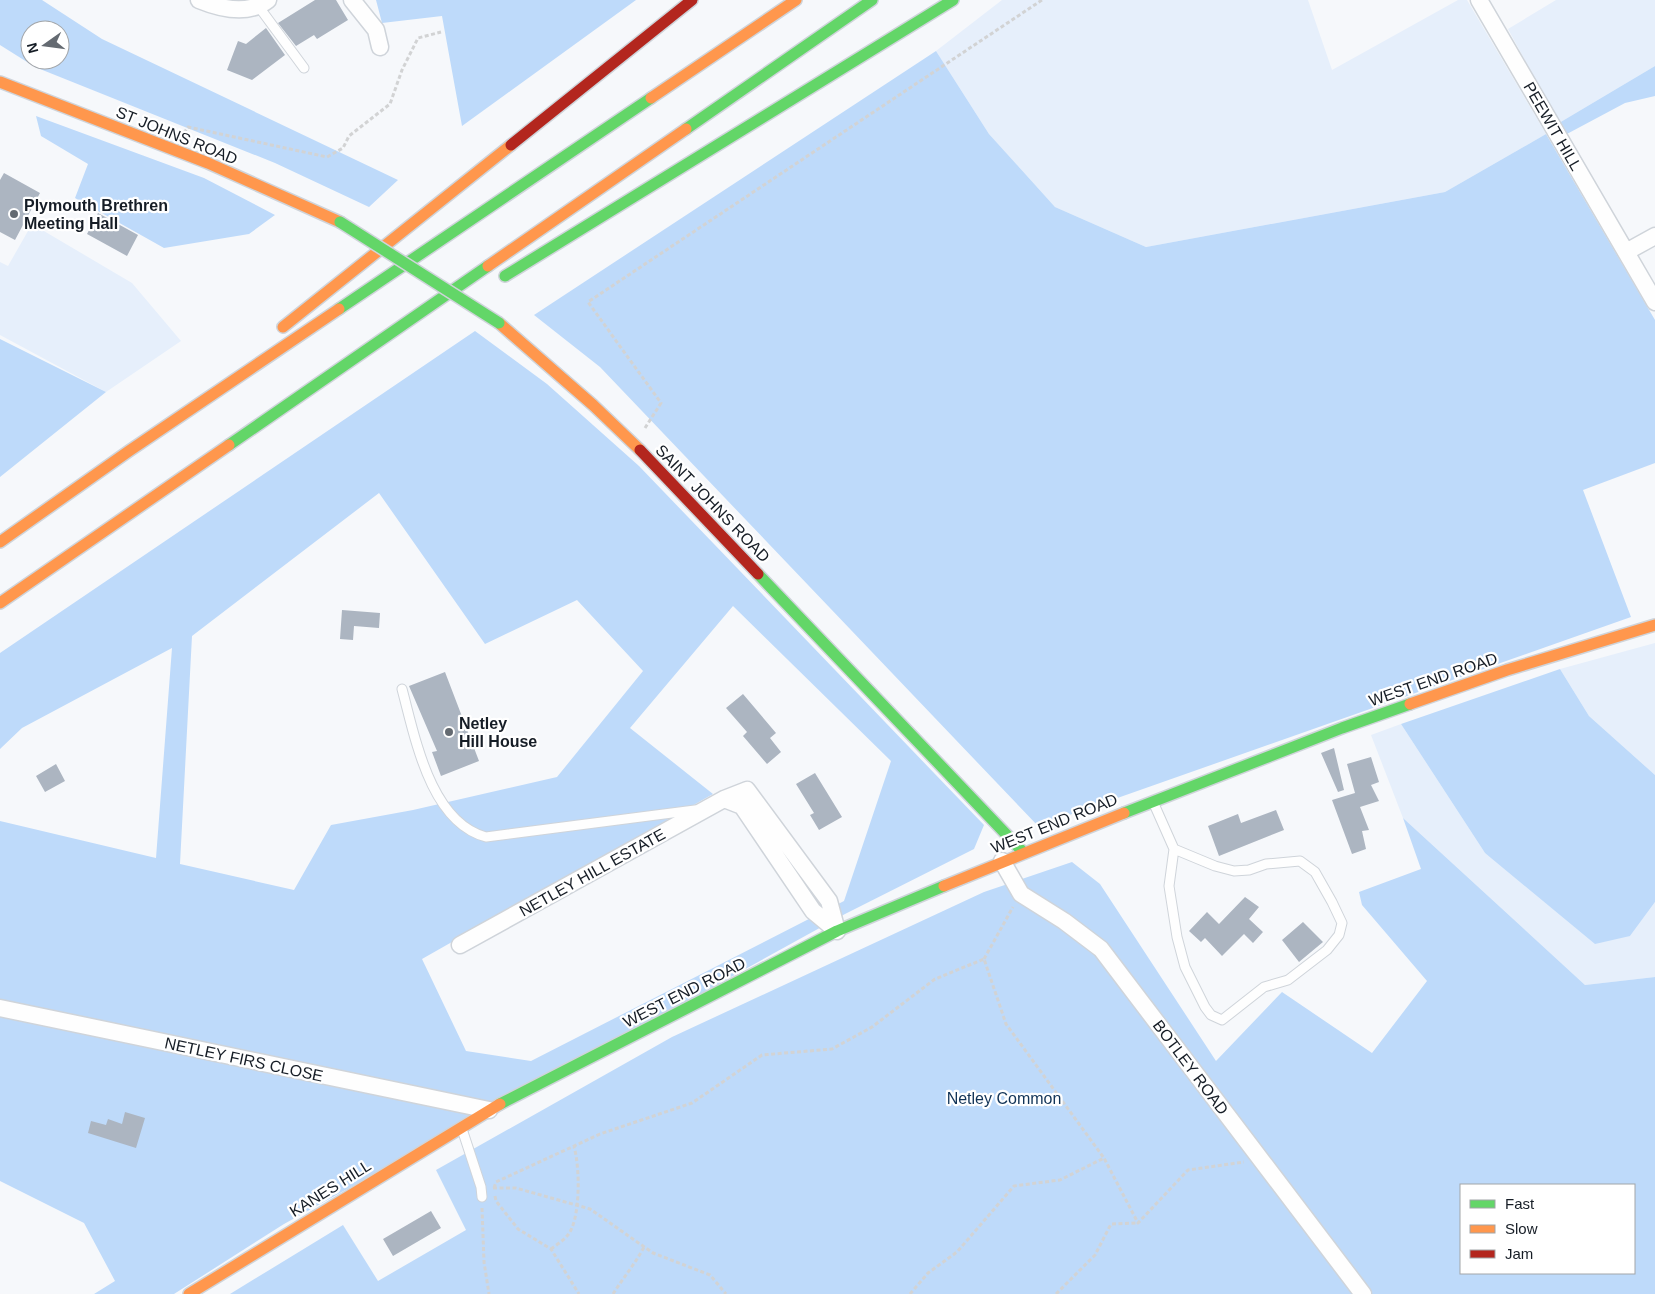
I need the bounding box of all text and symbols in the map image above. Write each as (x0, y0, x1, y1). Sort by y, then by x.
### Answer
north arrow (20, 20, 70, 70)
text: N (23, 41, 41, 55)
street label: PEEWIT HILL (1520, 79, 1585, 174)
street label: ST JOHNS ROAD (114, 103, 240, 168)
place label: Plymouth Brethren Meeting Hall (24, 197, 168, 232)
marker: Plymouth Brethren Meeting Hall (8, 208, 20, 220)
street label: SAINT JOHNS ROAD (652, 441, 773, 565)
street label: WEST END ROAD (1367, 649, 1500, 709)
place label: Netley Hill House (459, 715, 537, 750)
marker: Netley Hill House (443, 726, 455, 738)
street label: WEST END ROAD (988, 790, 1120, 857)
street label: NETLEY HILL ESTATE (516, 825, 668, 920)
street label: WEST END ROAD (620, 954, 748, 1031)
street label: BOTLEY ROAD (1150, 1017, 1232, 1118)
street label: NETLEY FIRS CLOSE (163, 1034, 325, 1085)
park label: Netley Common (947, 1090, 1061, 1107)
street label: KANES HILL (287, 1157, 374, 1220)
legend (1460, 1184, 1635, 1274)
text: Fast (1505, 1195, 1535, 1212)
text: Slow (1505, 1220, 1538, 1237)
text: Jam (1505, 1245, 1533, 1262)

